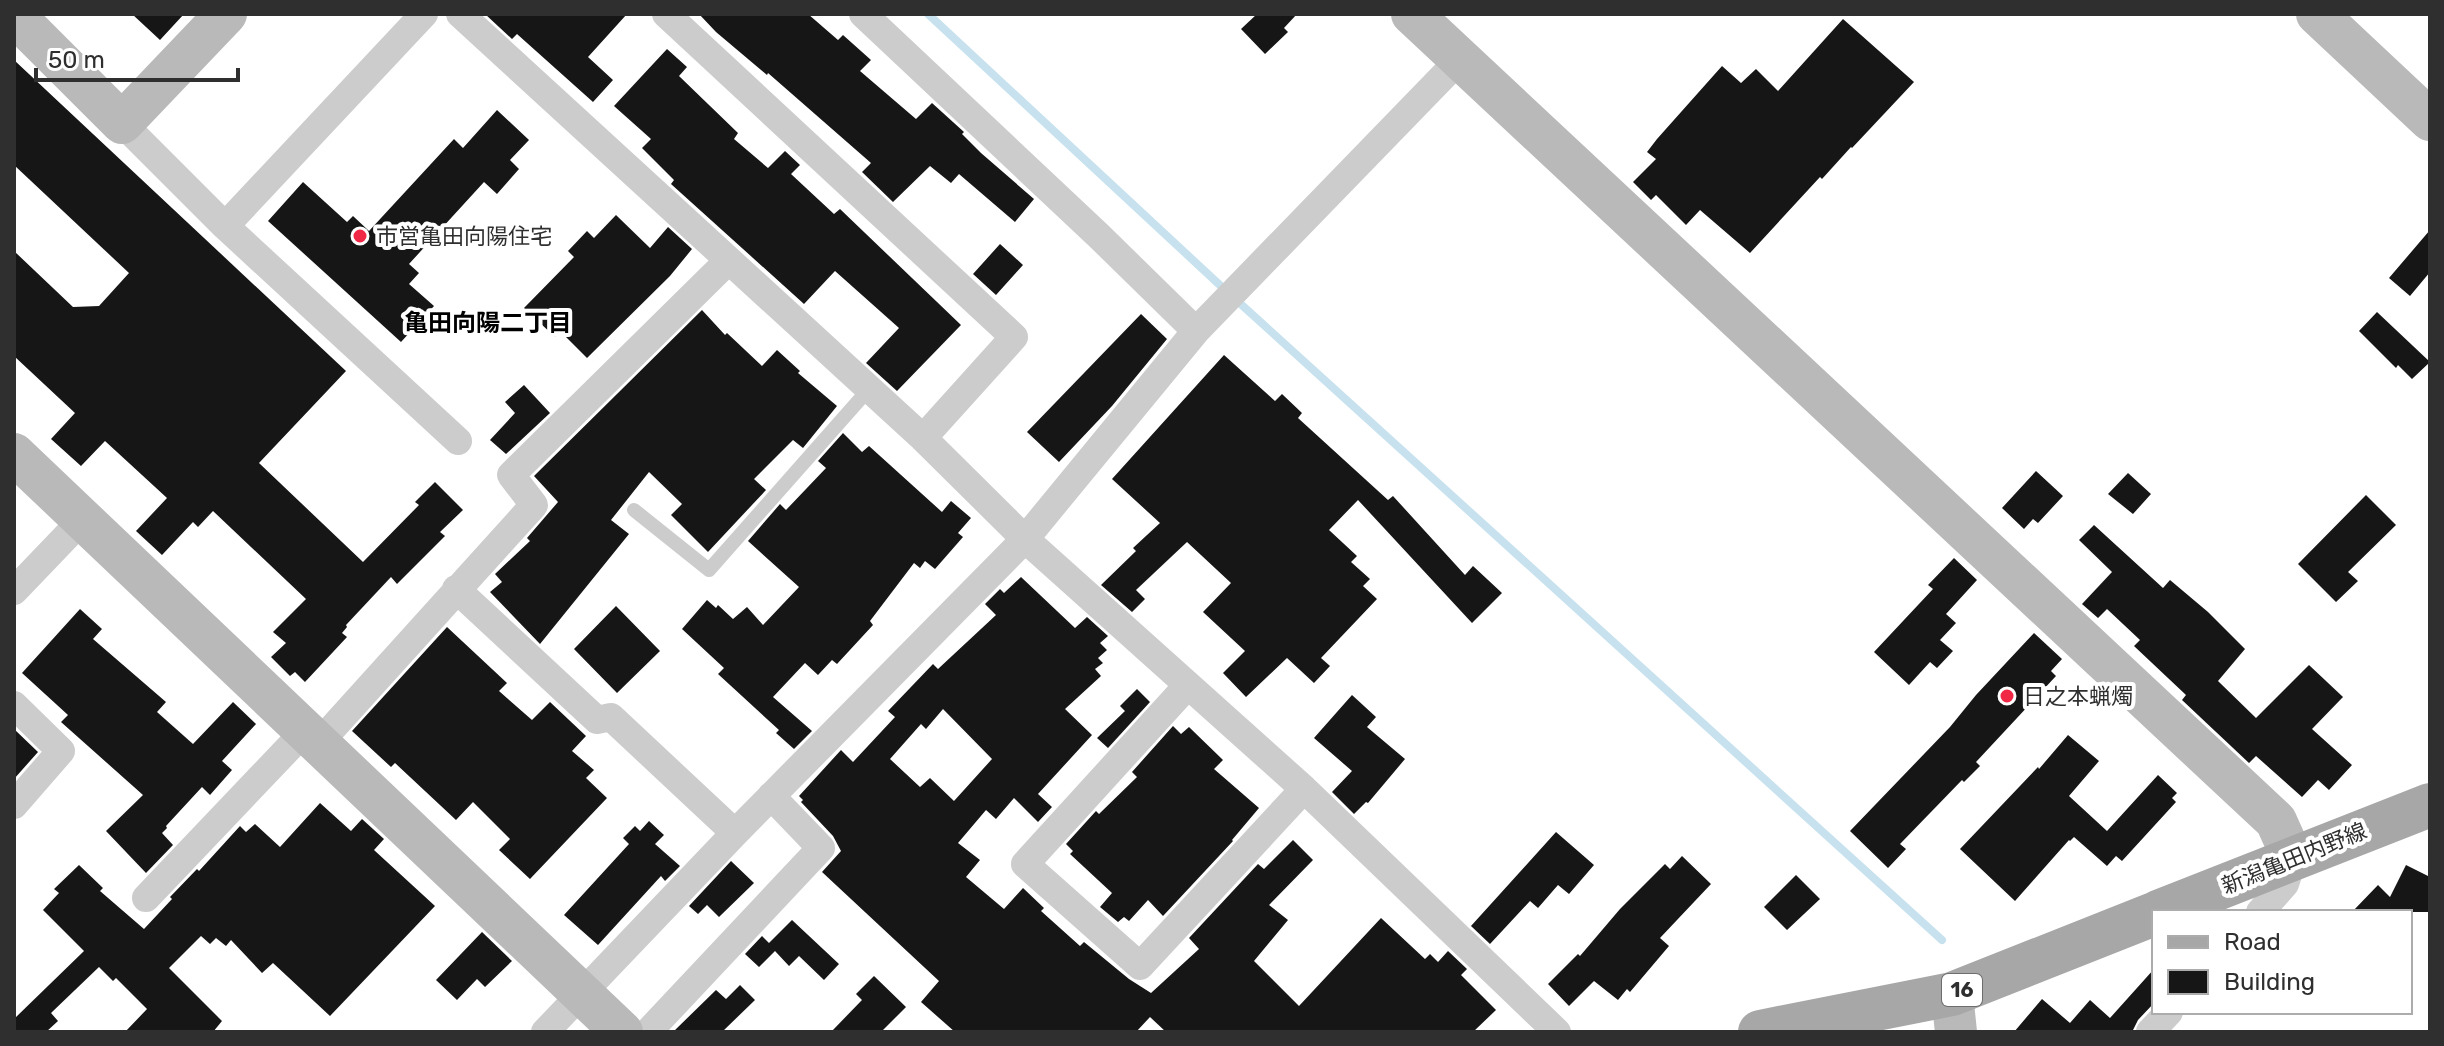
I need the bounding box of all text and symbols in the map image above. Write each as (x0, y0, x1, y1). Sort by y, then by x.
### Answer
scale bar (36, 32, 238, 82)
text: 50 m (48, 46, 105, 74)
place label: 市営亀田向陽住宅 (376, 223, 552, 250)
marker: 市営亀田向陽住宅 (351, 227, 369, 245)
district label: 亀田向陽二丁目 (404, 309, 572, 337)
place label: 日之本蝋燭 (2023, 683, 2133, 710)
marker: 日之本蝋燭 (1998, 687, 2016, 705)
street label: 新潟亀田内野線 (2218, 817, 2371, 900)
legend (2152, 910, 2412, 1014)
text: Road (2224, 928, 2281, 956)
text: Building (2224, 968, 2315, 996)
road number: 16 (1942, 974, 1982, 1006)

